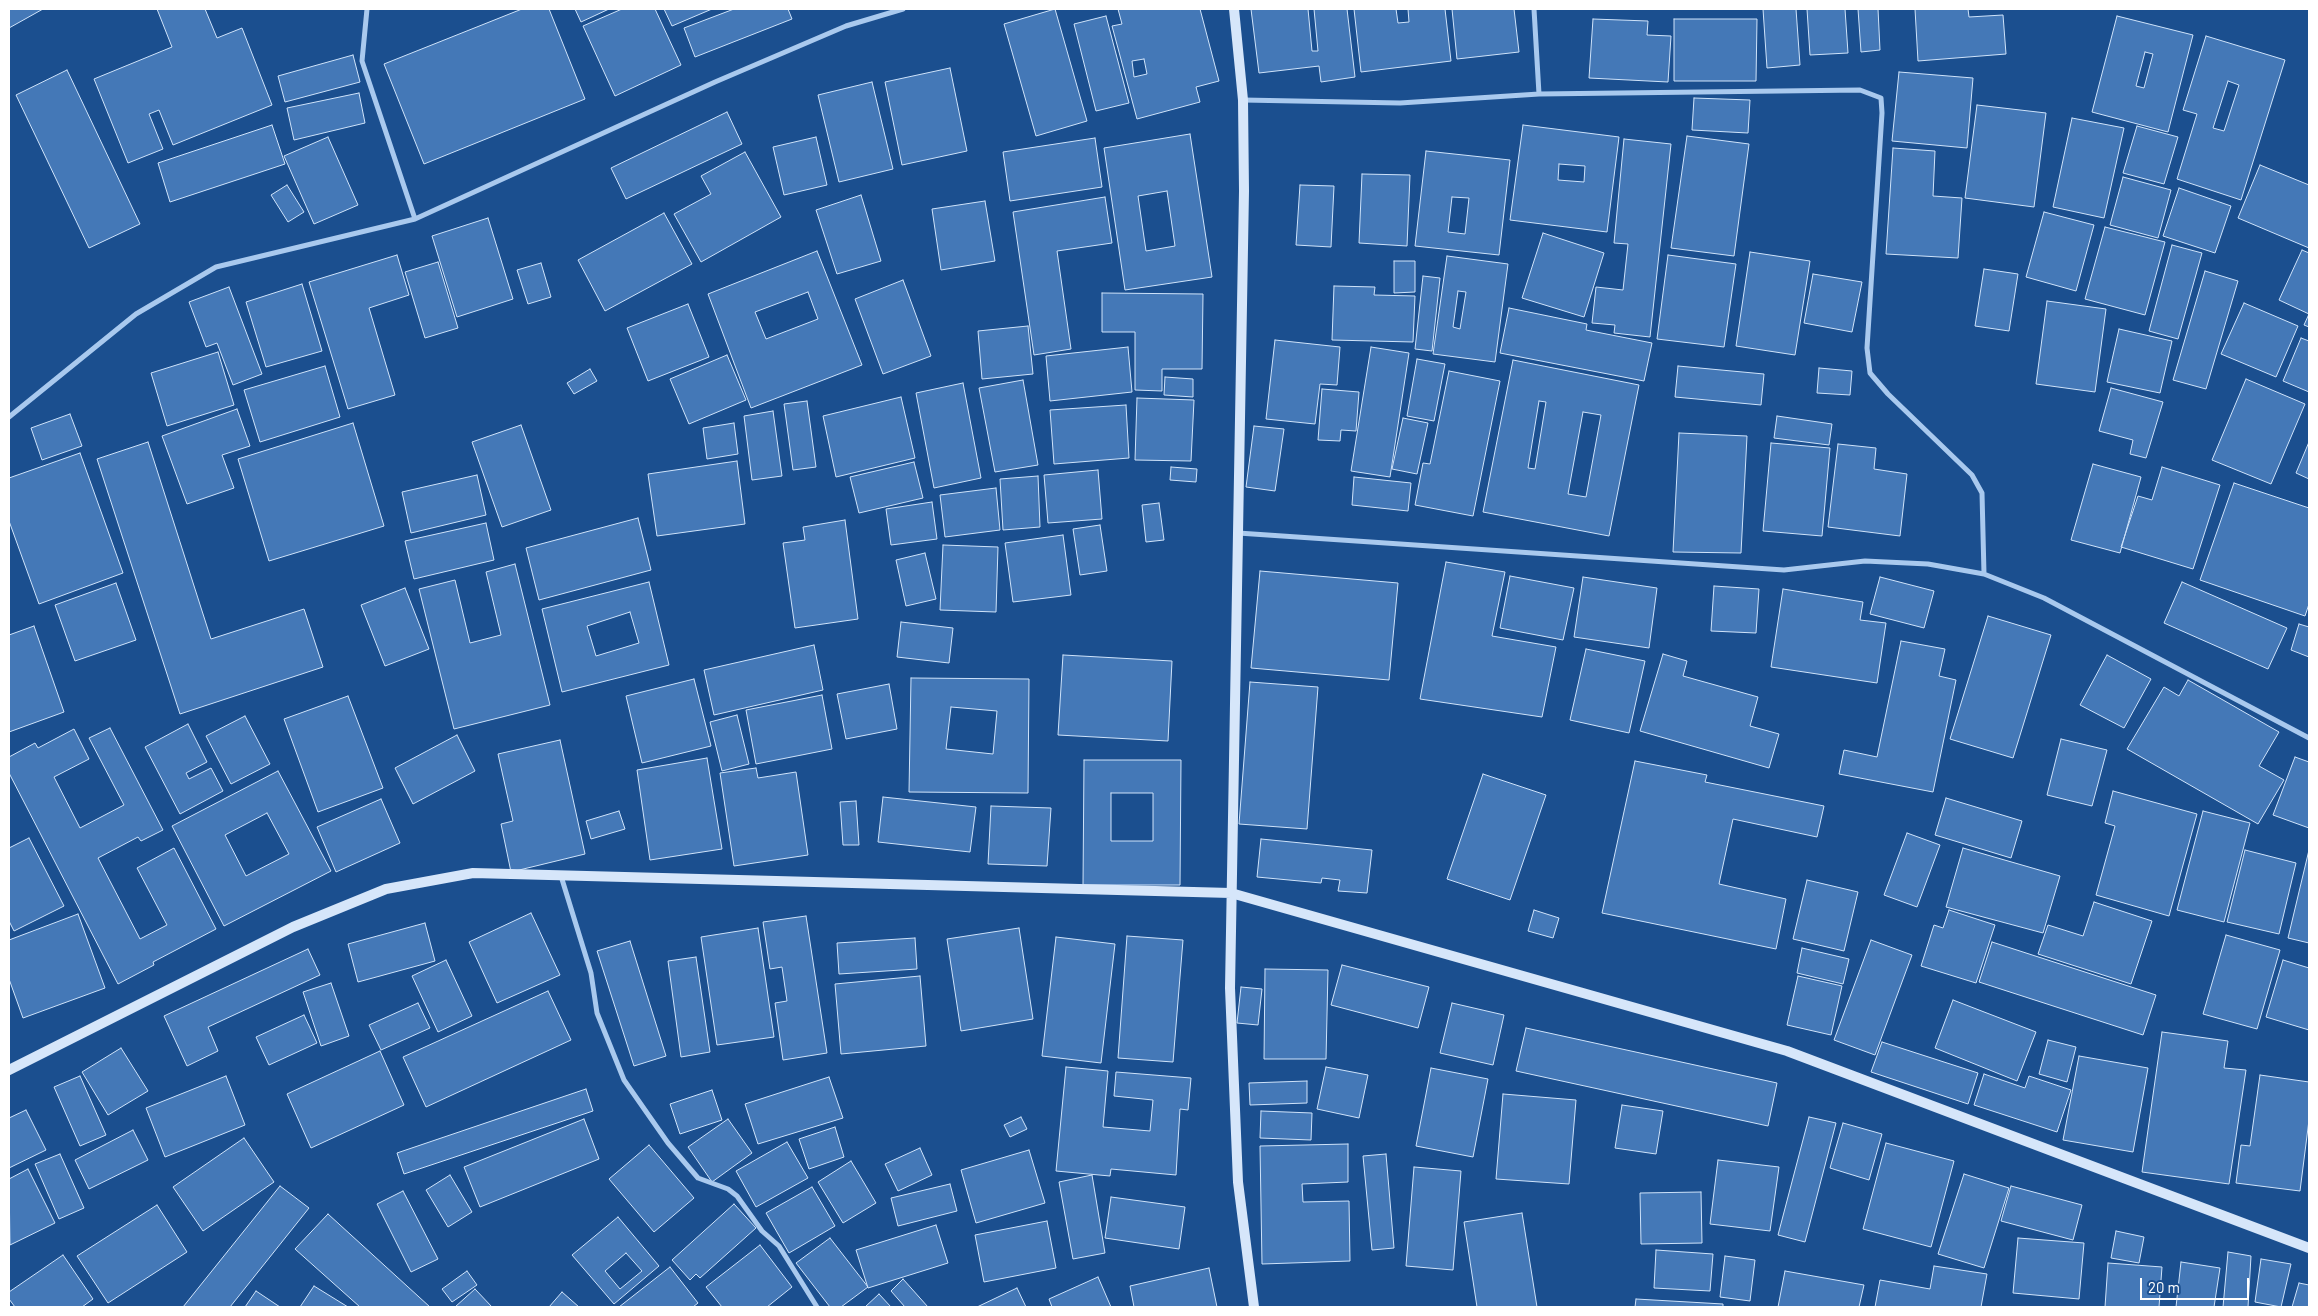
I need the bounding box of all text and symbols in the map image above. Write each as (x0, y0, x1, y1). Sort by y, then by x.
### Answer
scale bar (2143, 1268, 2252, 1300)
text: 20 m (2148, 1278, 2180, 1296)

